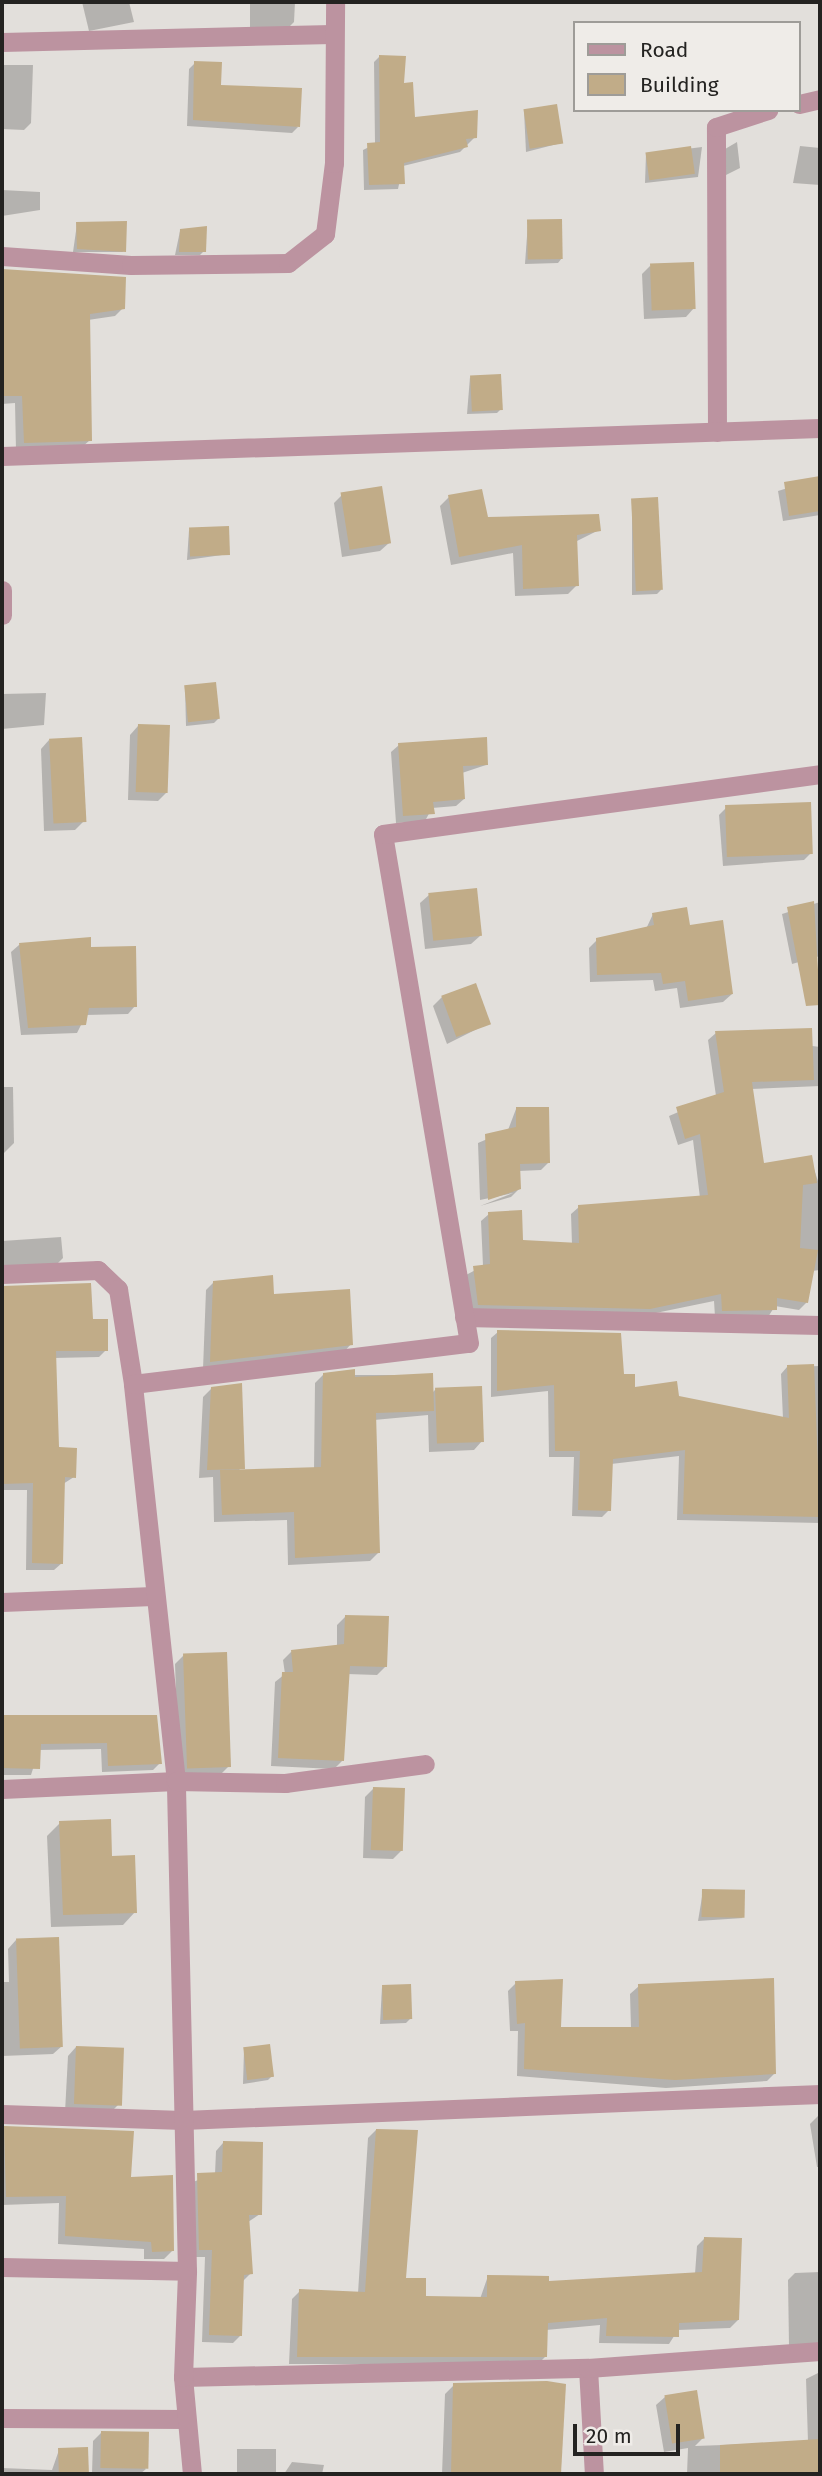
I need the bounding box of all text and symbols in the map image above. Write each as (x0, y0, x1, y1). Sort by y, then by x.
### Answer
legend (574, 21, 801, 112)
text: Road (640, 37, 688, 63)
text: Building (640, 72, 719, 98)
scale bar (577, 2410, 684, 2454)
text: 20 m (586, 2423, 632, 2449)

